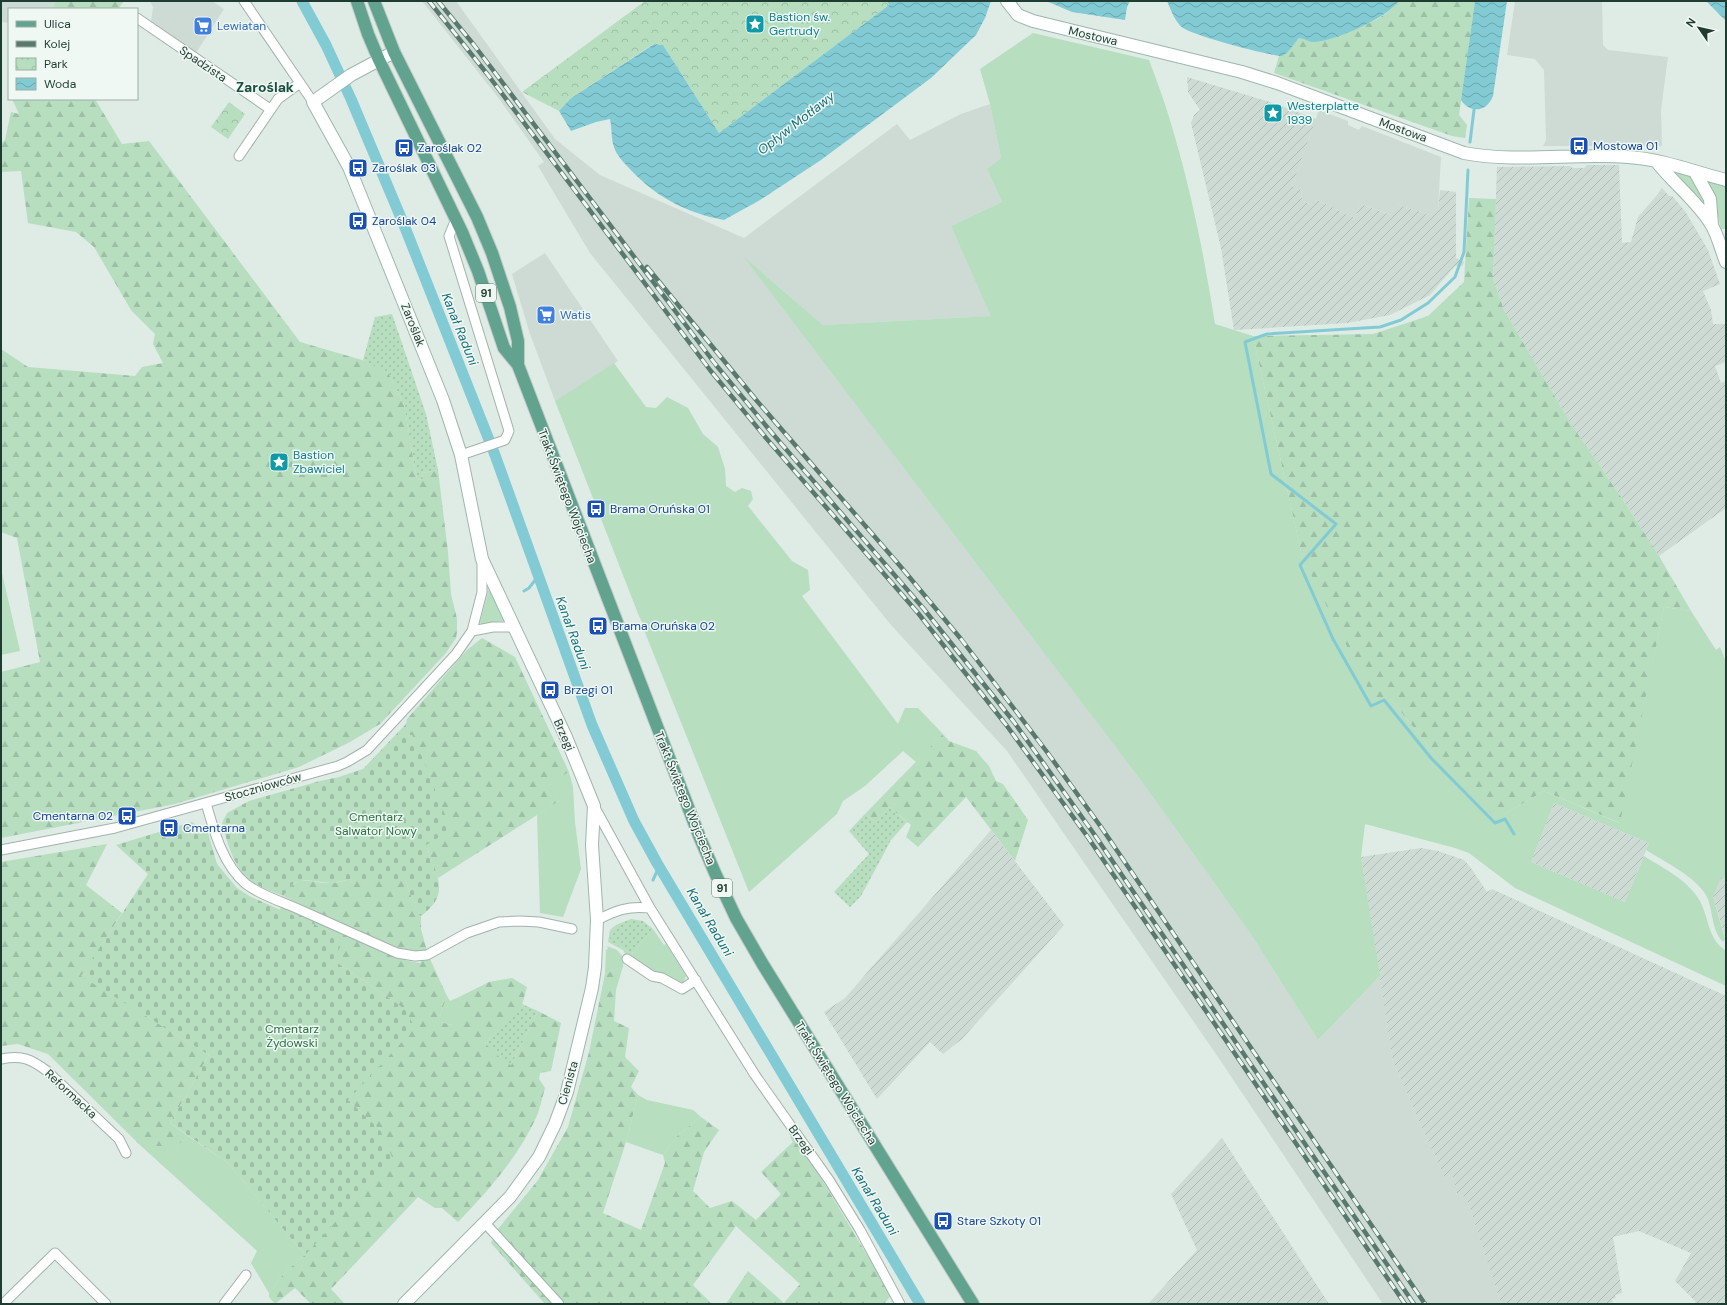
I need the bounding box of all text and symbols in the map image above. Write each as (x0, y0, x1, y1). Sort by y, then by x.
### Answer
legend (8, 8, 138, 100)
north arrow (1679, 8, 1719, 48)
place label: Bastion św. Gertrudy (769, 9, 830, 39)
place icon: Bastion św. Gertrudy (744, 13, 766, 35)
supermarket icon: Lewiatan (192, 15, 214, 37)
text: N (1683, 15, 1699, 30)
text: Ulica (44, 16, 71, 32)
place label: Lewiatan (217, 18, 266, 34)
street label: Mostowa (1067, 23, 1119, 49)
text: Kolej (44, 36, 70, 52)
street label: Spadzista (176, 42, 230, 86)
text: Park (44, 56, 68, 72)
text: Woda (44, 76, 76, 92)
district label: Zaroślak (236, 78, 294, 96)
water label: Opływ Motławy (754, 87, 839, 158)
place label: Westerplatte 1939 (1287, 98, 1359, 128)
place icon: Westerplatte 1939 (1262, 102, 1284, 124)
street label: Mostowa (1377, 114, 1429, 146)
bus stop icon: Mostowa 01 (1568, 135, 1590, 157)
bus stop icon: Zaroślak 02 (393, 137, 415, 159)
place label: Mostowa 01 (1593, 138, 1658, 154)
place label: Zaroślak 02 (418, 140, 482, 156)
bus stop icon: Zaroślak 03 (347, 157, 369, 179)
place label: Zaroślak 03 (372, 160, 436, 176)
bus stop icon: Zaroślak 04 (347, 210, 369, 232)
place label: Zaroślak 04 (372, 213, 436, 229)
road number: 91 (476, 284, 496, 302)
water label: Kanał Raduni (438, 290, 483, 369)
street label: Zaroślak (397, 301, 429, 349)
supermarket icon: Watis (535, 304, 557, 326)
place label: Watis (560, 307, 591, 323)
street label: Trakt Świętego Wojciecha (534, 427, 600, 565)
place label: Bastion Zbawiciel (293, 447, 345, 477)
place icon: Bastion Zbawiciel (268, 451, 290, 473)
bus stop icon: Brama Oruńska 01 (585, 498, 607, 520)
place label: Brama Oruńska 01 (610, 501, 710, 517)
water label: Kanał Raduni (552, 594, 594, 673)
bus stop icon: Brama Oruńska 02 (587, 615, 609, 637)
place label: Brama Oruńska 02 (612, 618, 715, 634)
bus stop icon: Brzegi 01 (539, 679, 561, 701)
place label: Brzegi 01 (564, 682, 613, 698)
street label: Brzegi (550, 716, 578, 754)
street label: Trakt Świętego Wojciecha (651, 729, 719, 867)
street label: Stoczniowców (223, 768, 303, 806)
bus stop icon: Cmentarna 02 (116, 805, 138, 827)
place label: Cmentarna 02 (33, 808, 113, 824)
park label: Cmentarz Salwator Nowy (335, 809, 417, 839)
bus stop icon: Cmentarna (158, 817, 180, 839)
place label: Cmentarna (183, 820, 245, 836)
road number: 91 (712, 879, 732, 897)
water label: Kanał Raduni (683, 885, 738, 960)
street label: Trakt Świętego Wojciecha (791, 1018, 881, 1148)
park label: Cmentarz Żydowski (265, 1021, 319, 1051)
street label: Cienista (554, 1059, 582, 1107)
street label: Reformacka (42, 1066, 100, 1122)
street label: Brzegi (785, 1122, 817, 1158)
water label: Kanał Raduni (848, 1164, 903, 1239)
bus stop icon: Stare Szkoty 01 (932, 1210, 954, 1232)
place label: Stare Szkoty 01 (957, 1213, 1041, 1229)

